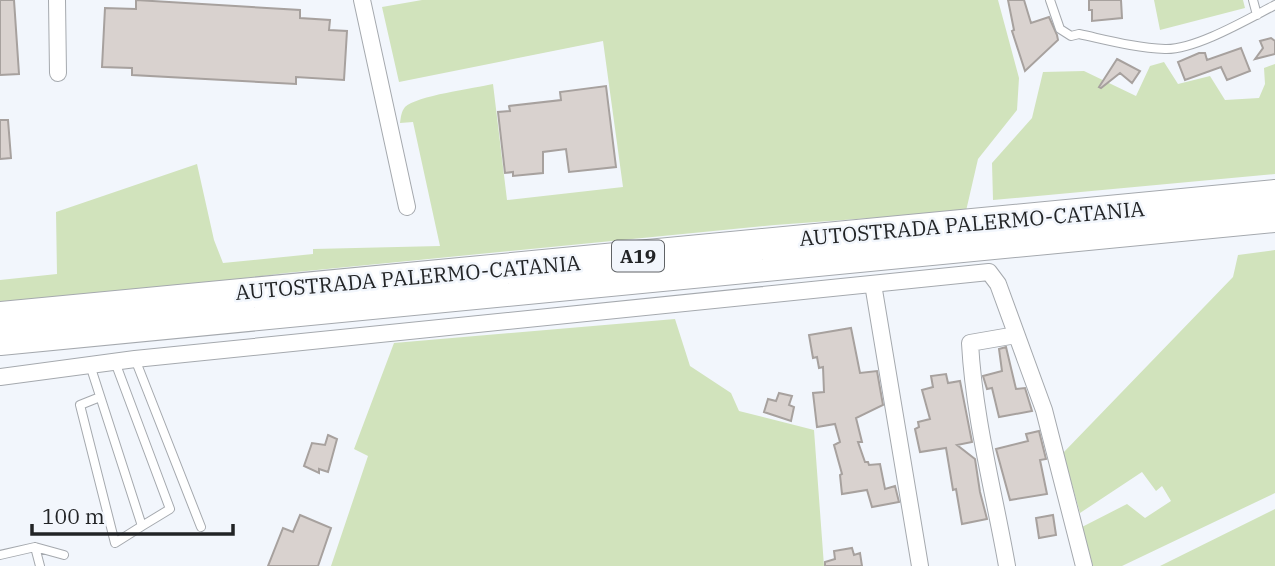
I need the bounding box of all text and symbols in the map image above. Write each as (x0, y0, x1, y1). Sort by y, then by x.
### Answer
street label: AUTOSTRADA PALERMO-CATANIA (798, 194, 1146, 252)
road number: A19 (612, 240, 664, 272)
street label: AUTOSTRADA PALERMO-CATANIA (234, 248, 582, 306)
scale bar (32, 492, 233, 536)
text: 100 m (42, 502, 105, 530)

